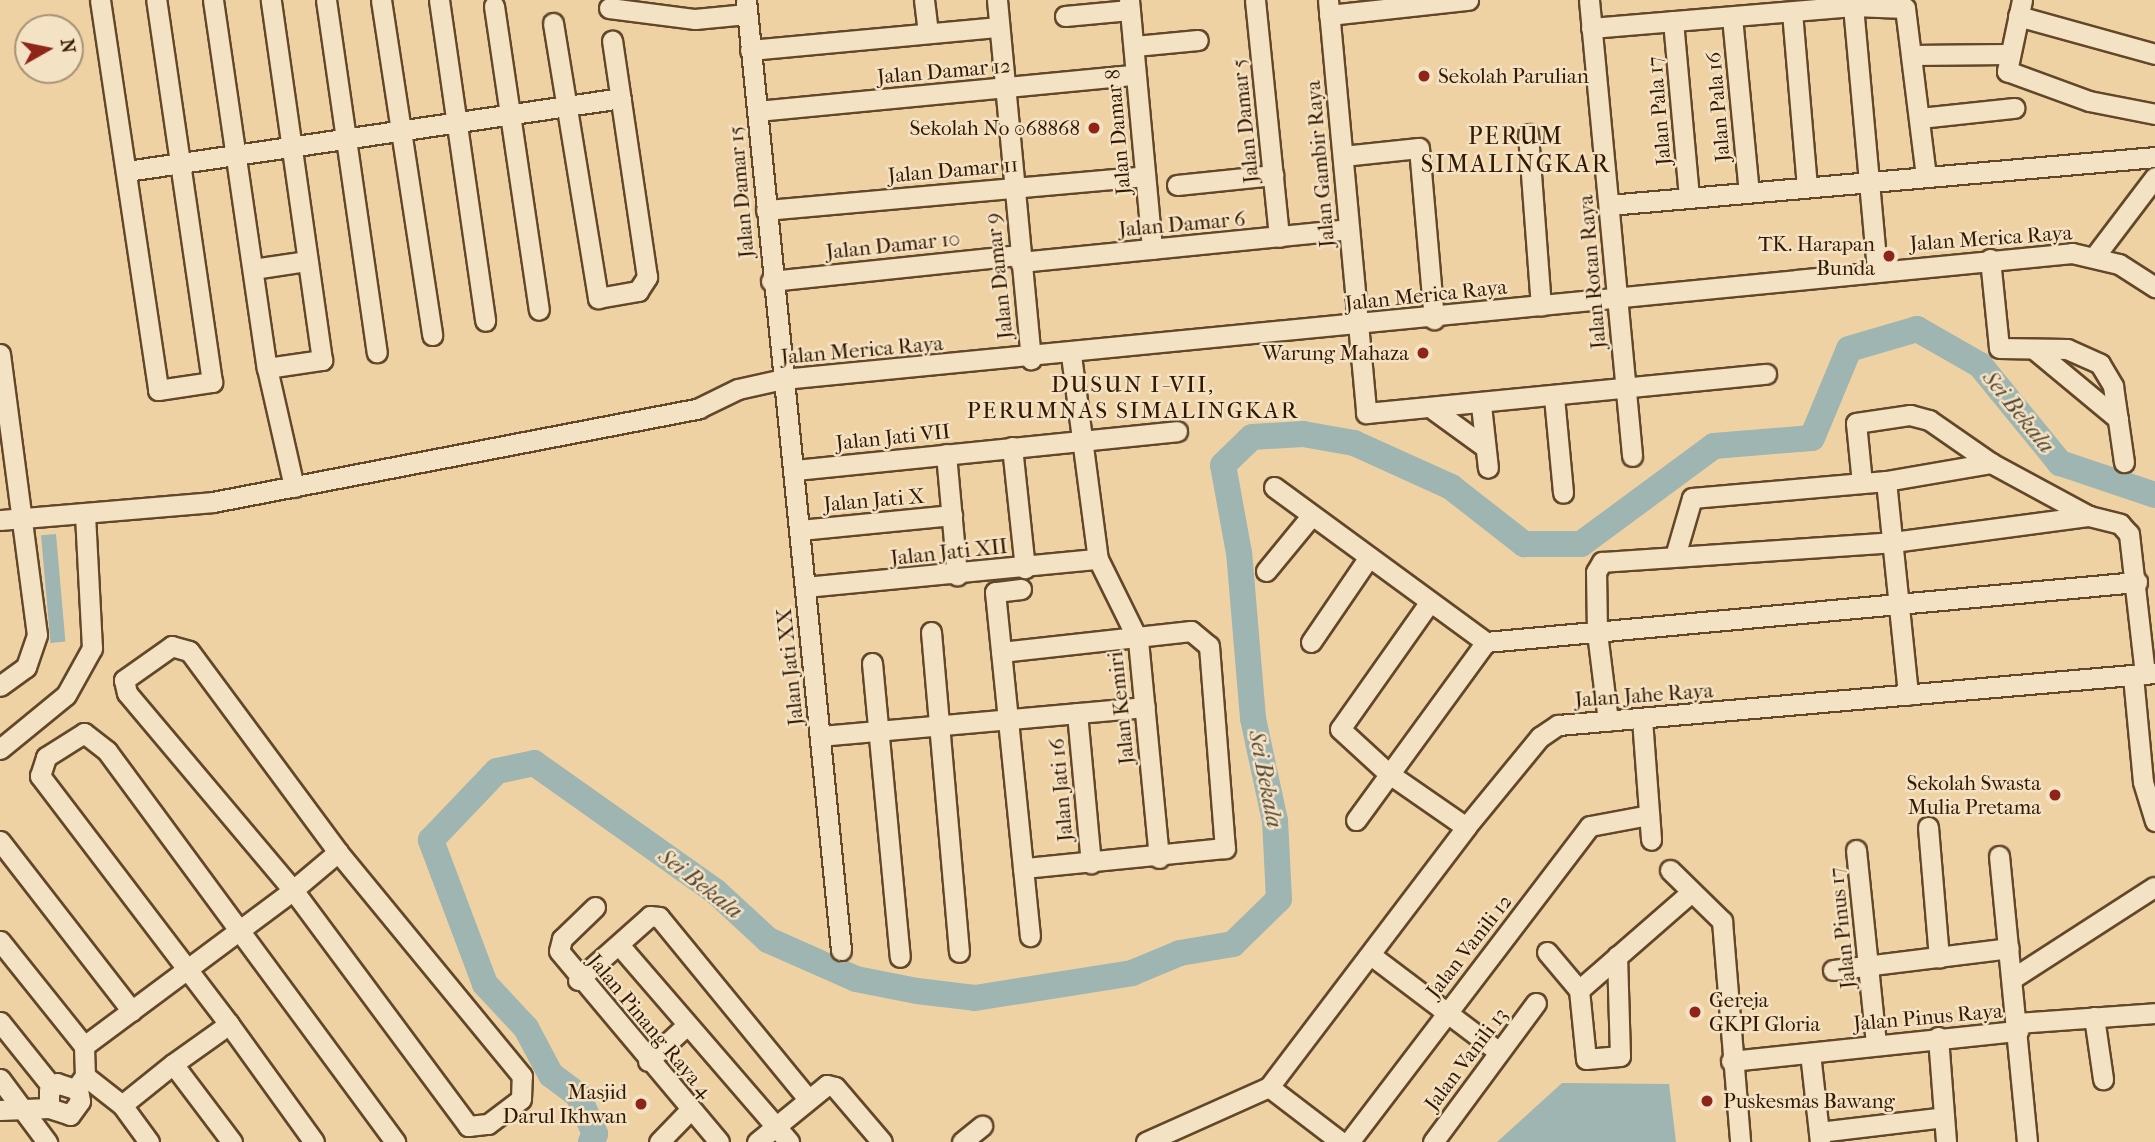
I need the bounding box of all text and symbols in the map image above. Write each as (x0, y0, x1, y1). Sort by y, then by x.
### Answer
north arrow (14, 14, 84, 84)
text: N (56, 37, 80, 55)
street label: Jalan Pala 16 (1701, 51, 1735, 163)
street label: Jalan Damar 12 (876, 53, 1012, 89)
street label: Jalan Pala 17 (1642, 56, 1676, 166)
street label: Jalan Damar 5 (1226, 58, 1264, 184)
place label: Sekolah Parulian (1438, 63, 1589, 89)
street label: Jalan Damar 8 (1100, 68, 1136, 196)
marker: Sekolah Parulian (1416, 68, 1432, 84)
street label: Jalan Gambir Raya (1300, 80, 1340, 248)
place label: Sekolah No 068868 (909, 115, 1080, 141)
marker: Sekolah No 068868 (1086, 120, 1102, 136)
district label: PERUM SIMALINGKAR (1422, 123, 1610, 179)
street label: Jalan Damar 15 (723, 125, 759, 259)
street label: Jalan Damar 11 (887, 152, 1019, 188)
street label: Jalan Rotan Raya (1573, 194, 1611, 350)
street label: Jalan Damar 6 (1118, 206, 1246, 242)
street label: Jalan Damar 9 (980, 212, 1018, 340)
street label: Jalan Merica Raya (1909, 220, 2073, 256)
street label: Jalan Damar 10 (825, 225, 961, 265)
place label: TK. Harapan Bunda (1758, 231, 1875, 281)
marker: TK. Harapan Bunda (1881, 248, 1897, 264)
street label: Jalan Merica Raya (1344, 274, 1508, 316)
street label: Jalan Merica Raya (780, 330, 944, 370)
place label: Warung Mahaza (1262, 340, 1409, 366)
marker: Warung Mahaza (1415, 345, 1431, 361)
water label: Sei Bekala (1976, 365, 2060, 459)
district label: DUSUN I-VII, PERUMNAS SIMALINGKAR (969, 371, 1297, 425)
street label: Jalan Jati VII (835, 418, 951, 456)
street label: Jalan Jati X (823, 483, 925, 517)
street label: Jalan Jati XII (889, 533, 1009, 571)
street label: Jalan Jati XX (771, 607, 809, 727)
street label: Jalan Kemiri (1103, 650, 1139, 766)
street label: Jalan Jahe Raya (1574, 678, 1714, 712)
water label: Sei Bekala (1242, 728, 1288, 830)
street label: Jalan Jati 16 (1044, 737, 1078, 843)
place label: Sekolah Swasta Mulia Pretama (1907, 770, 2041, 820)
marker: Sekolah Swasta Mulia Pretama (2047, 787, 2063, 803)
water label: Sei Bekala (653, 843, 747, 925)
street label: Jalan Pinus 17 (1823, 866, 1861, 990)
street label: Jalan Vanili 12 (1421, 889, 1517, 1003)
street label: Jalan Pinang Raya 4 (582, 949, 718, 1103)
place label: Gereja GKPI Gloria (1709, 987, 1820, 1037)
street label: Jalan Pinus Raya (1852, 998, 2004, 1036)
street label: Jalan Vanili 13 (1419, 1003, 1513, 1115)
marker: Gereja GKPI Gloria (1687, 1004, 1703, 1020)
place label: Masjid Darul Ikhwan (502, 1079, 627, 1129)
place label: Puskesmas Bawang (1723, 1088, 1895, 1114)
marker: Puskesmas Bawang (1697, 1091, 1717, 1111)
marker: Masjid Darul Ikhwan (633, 1096, 649, 1112)

